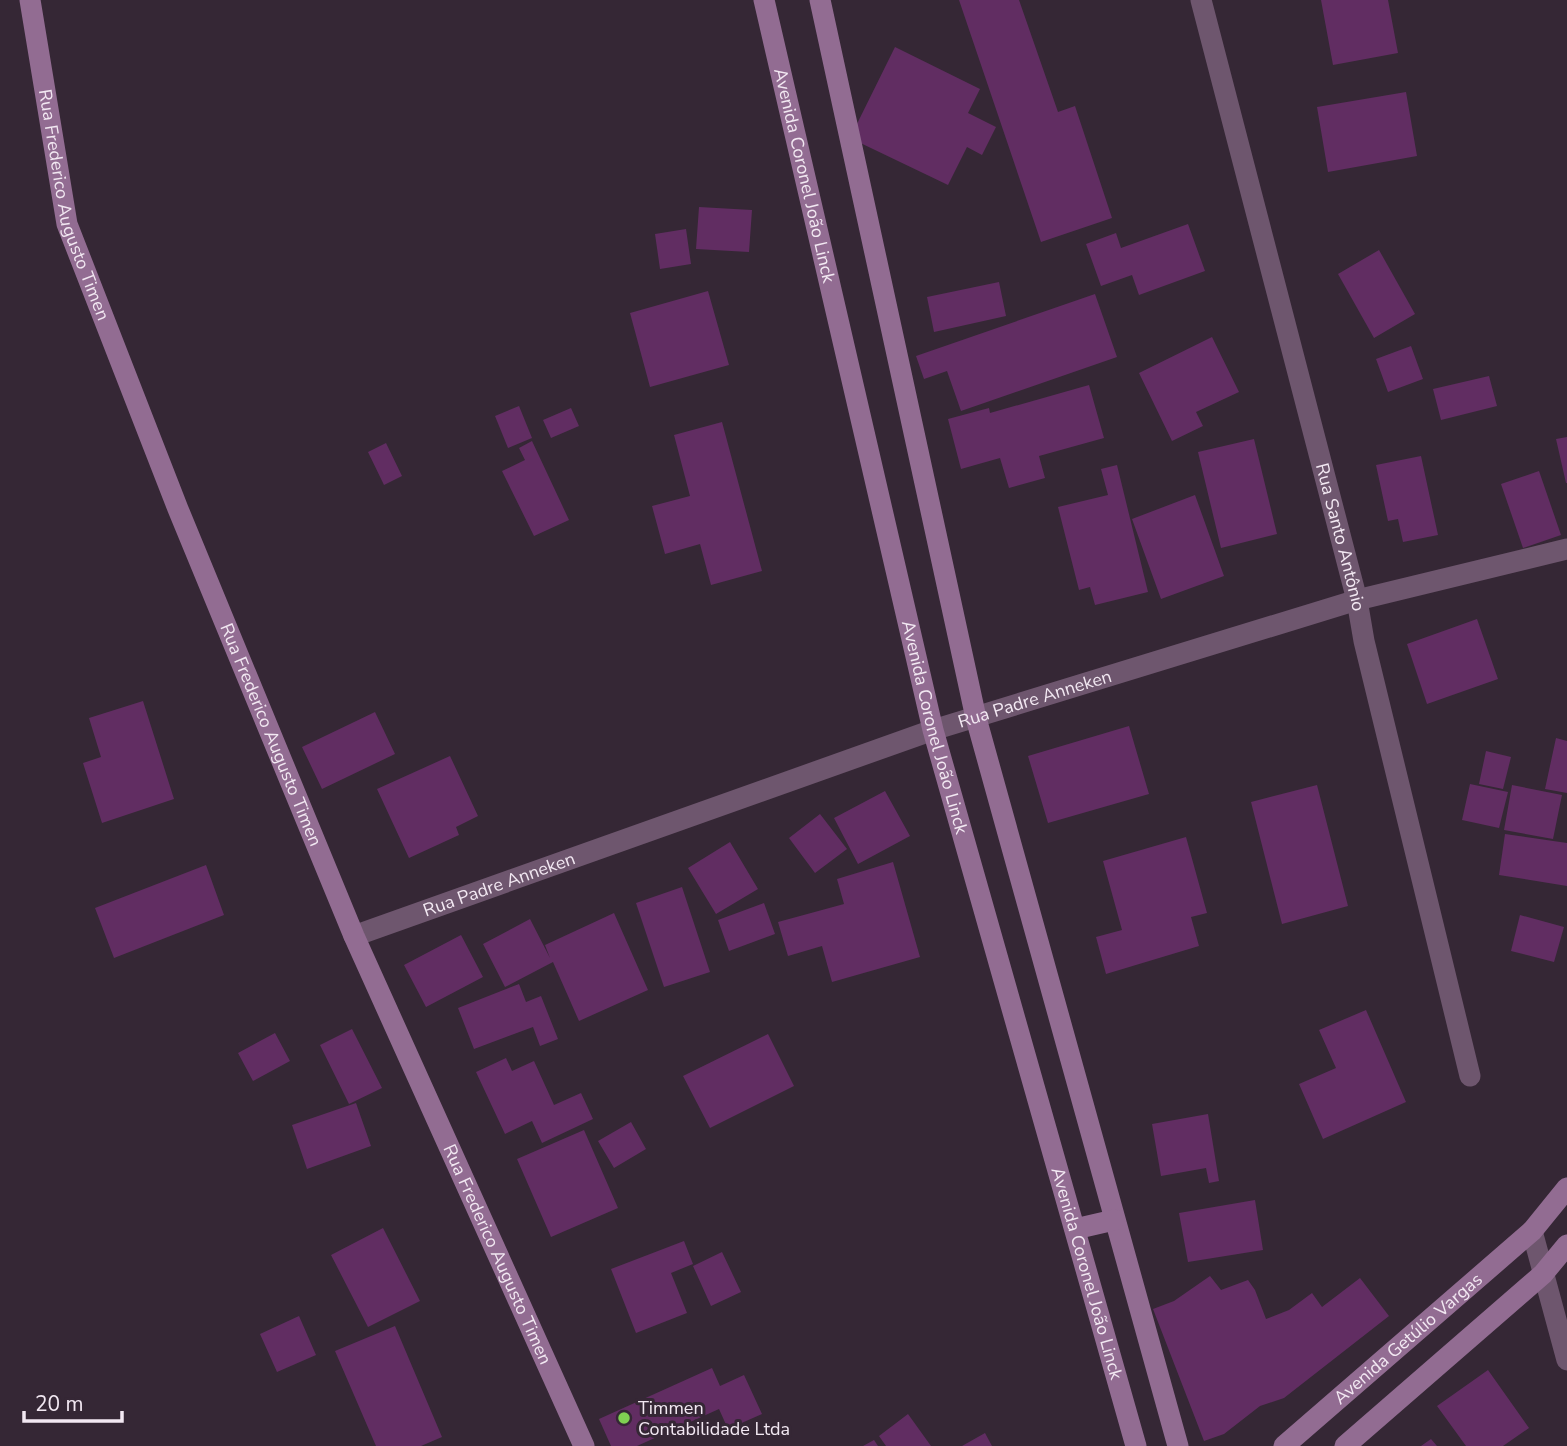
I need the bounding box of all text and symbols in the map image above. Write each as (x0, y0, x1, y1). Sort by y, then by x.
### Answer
street label: Avenida Coronel João Linck (768, 66, 841, 286)
street label: Rua Frederico Augusto Timen (33, 87, 115, 324)
street label: Rua Santo Antônio (1310, 461, 1371, 613)
street label: Avenida Coronel João Linck (896, 618, 974, 838)
street label: Rua Frederico Augusto Timen (214, 620, 328, 850)
street label: Rua Padre Anneken (955, 664, 1115, 734)
street label: Rua Padre Anneken (420, 846, 578, 922)
street label: Rua Frederico Augusto Timen (437, 1140, 558, 1368)
street label: Avenida Coronel João Linck (1046, 1164, 1129, 1383)
street label: Avenida Getúlio Vargas (1328, 1267, 1487, 1410)
scale bar (24, 1380, 122, 1424)
text: 20 m (35, 1390, 84, 1418)
place label: Timmen Contabilidade Ltda (638, 1396, 790, 1441)
marker: Timmen Contabilidade Ltda (616, 1410, 632, 1426)

